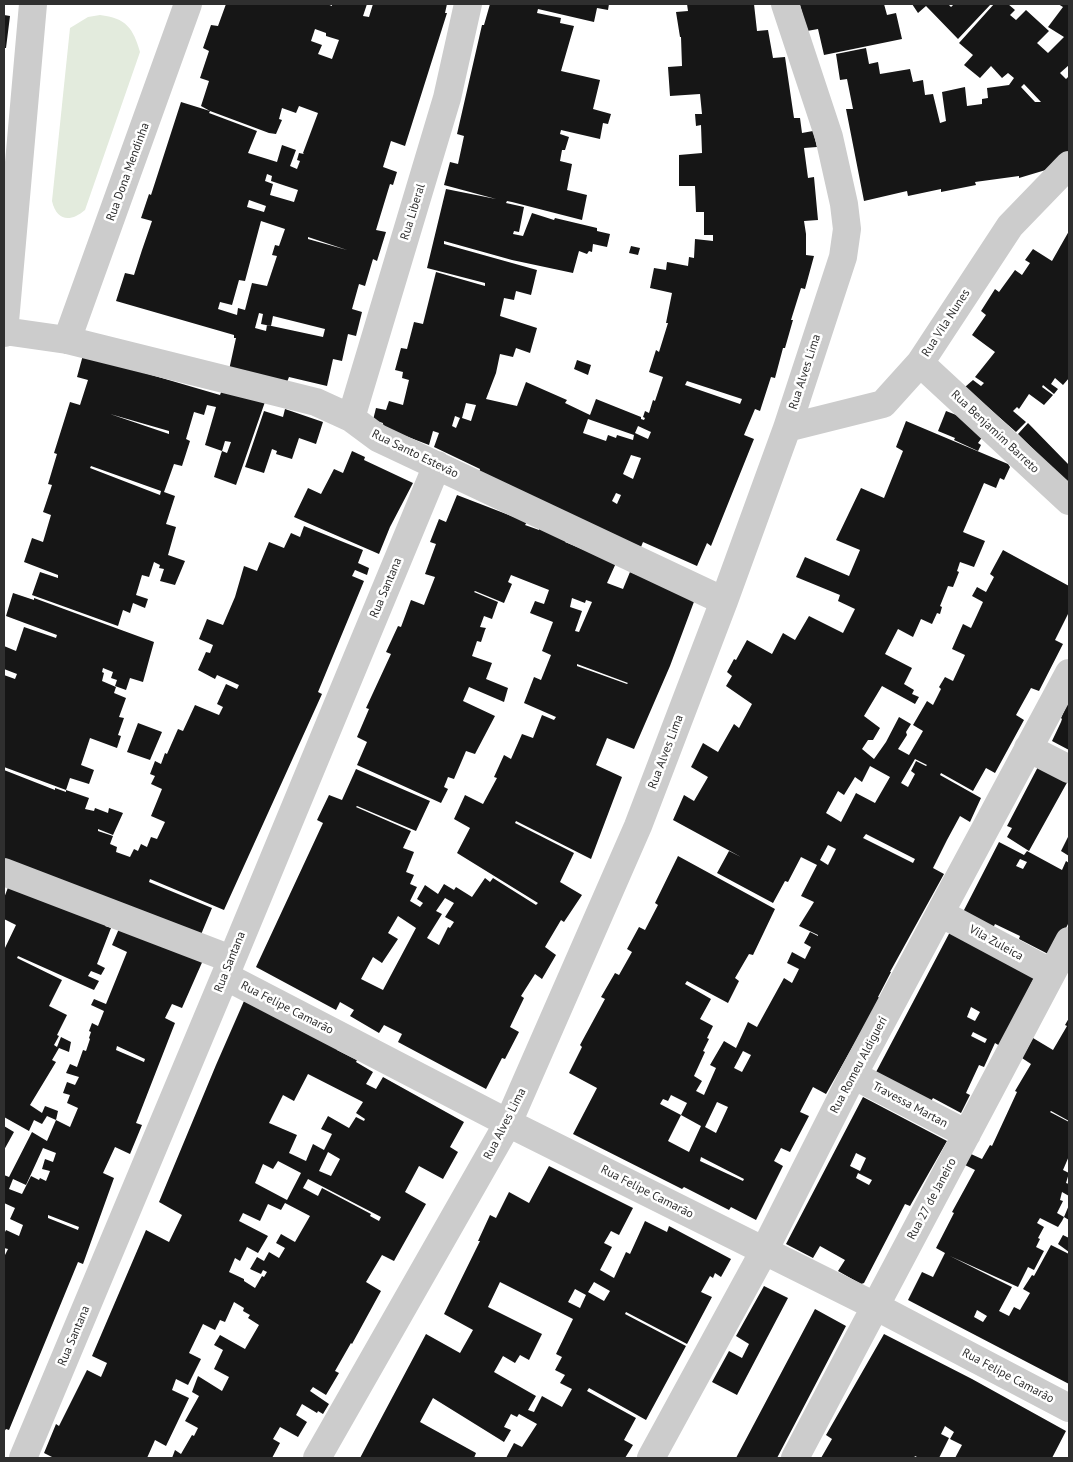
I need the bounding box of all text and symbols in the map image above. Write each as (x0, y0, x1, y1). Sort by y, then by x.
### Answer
street label: Rua Dona Mendinha (104, 121, 152, 223)
street label: Rua Liberal (398, 182, 428, 242)
street label: Rua Vila Nunes (919, 287, 973, 359)
street label: Rua Alves Lima (786, 333, 824, 411)
street label: Rua Benjamim Barreto (948, 388, 1042, 476)
street label: Rua Santo Estevão (369, 427, 461, 481)
street label: Rua Santana (367, 556, 405, 620)
street label: Rua Alves Lima (645, 713, 687, 791)
street label: Vila Zuleica (966, 922, 1026, 964)
street label: Rua Santana (211, 930, 249, 994)
street label: Rua Felipe Camarão (238, 978, 336, 1038)
street label: Rua Romeu Aldigueri (827, 1014, 891, 1116)
street label: Travessa Martan (870, 1079, 950, 1131)
street label: Rua Alves Lima (481, 1086, 529, 1162)
street label: Rua 27 de Janeiro (904, 1156, 960, 1242)
street label: Rua Felipe Camarão (598, 1162, 696, 1222)
street label: Rua Santana (55, 1304, 93, 1368)
street label: Rua Felipe Camarão (959, 1346, 1057, 1406)

